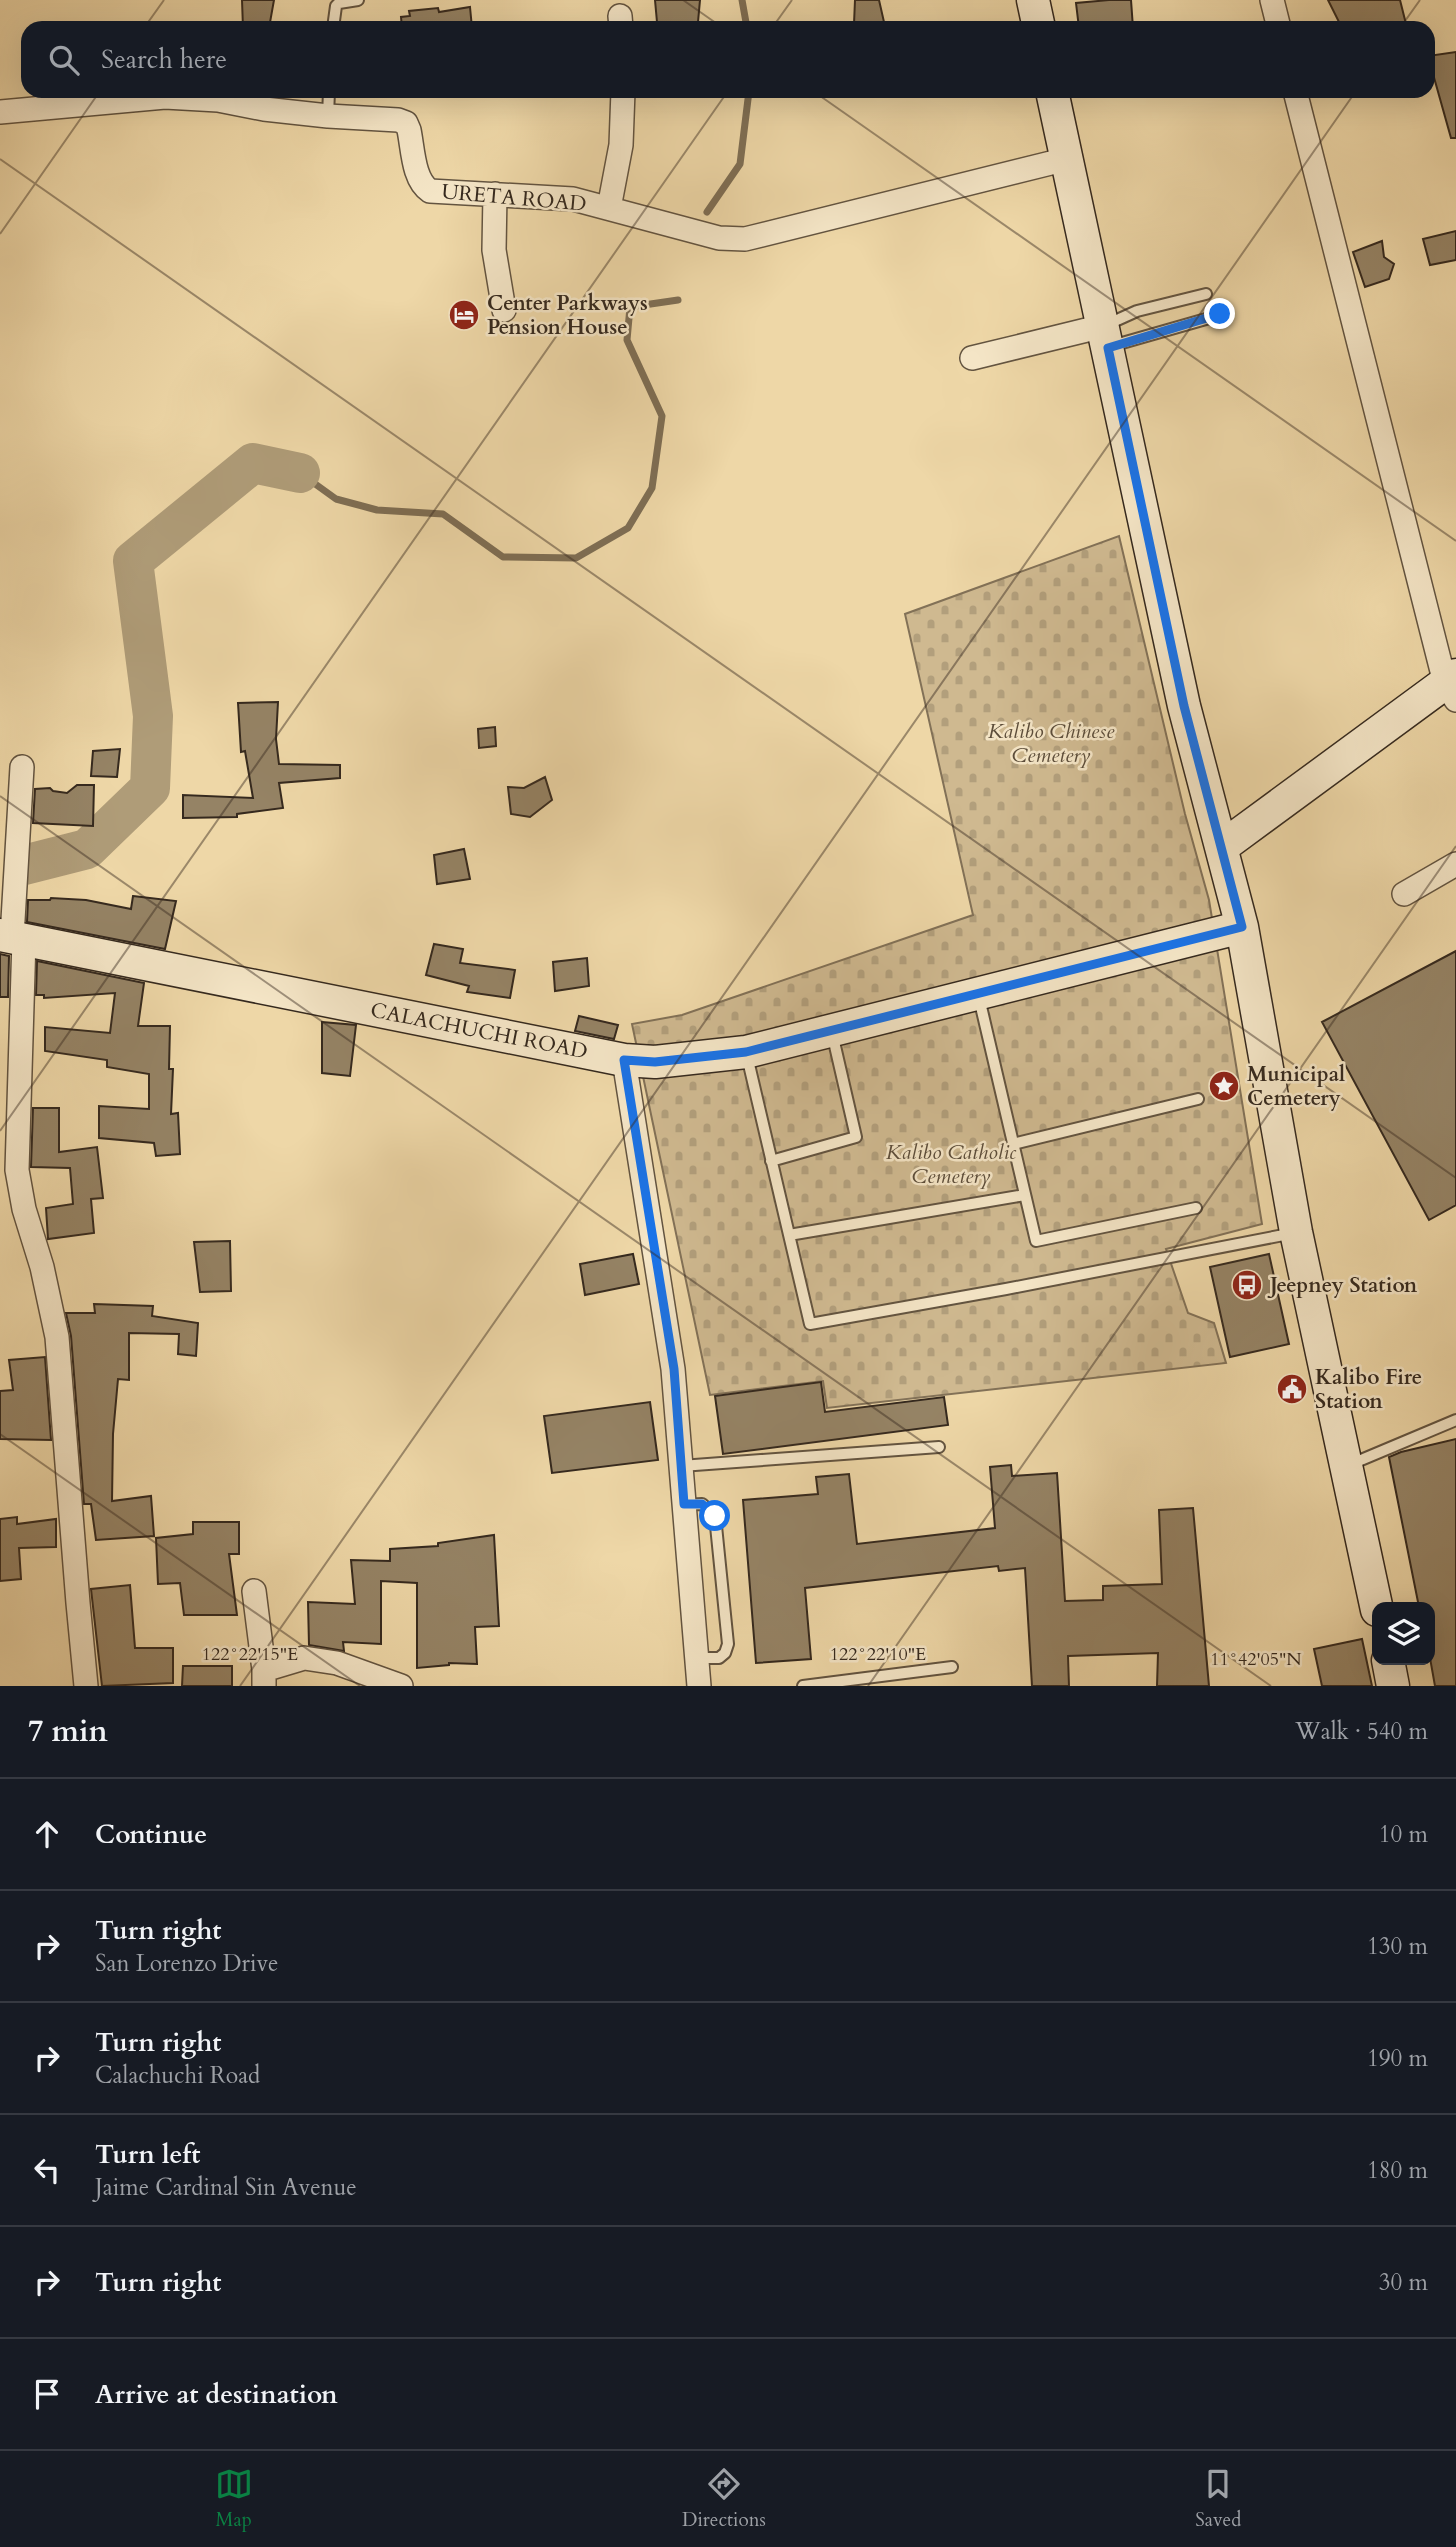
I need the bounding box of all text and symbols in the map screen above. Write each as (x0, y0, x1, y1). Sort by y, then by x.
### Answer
search box (21, 21, 1435, 98)
icon: search (45, 41, 83, 79)
text: Search here (101, 42, 227, 77)
street label: URETA ROAD (440, 177, 588, 219)
place label: Center Parkways Pension House (487, 289, 648, 342)
hotel icon: Center Parkways Pension House (447, 298, 481, 332)
route end (1204, 298, 1235, 329)
park label: Kalibo Chinese Cemetery (988, 717, 1115, 770)
street label: CALACHUCHI ROAD (368, 996, 590, 1066)
place label: Municipal Cemetery (1247, 1060, 1345, 1113)
place icon: Municipal Cemetery (1207, 1069, 1241, 1103)
park label: Kalibo Catholic Cemetery (886, 1138, 1016, 1191)
bus stop icon: Jeepney Station (1230, 1268, 1264, 1302)
place label: Jeepney Station (1267, 1271, 1418, 1300)
place label: Kalibo Fire Station (1315, 1363, 1422, 1416)
public building icon: Kalibo Fire Station (1275, 1372, 1309, 1406)
route start (699, 1500, 730, 1531)
map controls (1372, 1602, 1435, 1665)
button: layers (1372, 1602, 1435, 1665)
text: 122°22'15"E (202, 1642, 298, 1667)
text: 122°22'10"E (830, 1642, 926, 1667)
text: 11°42'05"N (1210, 1647, 1302, 1672)
text: 7 min (28, 1711, 108, 1752)
text: Walk · 540 m (1295, 1716, 1428, 1747)
icon: ahead (28, 1815, 66, 1853)
text: Continue (95, 1817, 207, 1852)
text: 10 m (1379, 1819, 1428, 1850)
text: Turn right (95, 1913, 222, 1948)
icon: right (28, 1927, 66, 1965)
text: 130 m (1367, 1931, 1428, 1962)
text: San Lorenzo Drive (95, 1948, 278, 1979)
text: Turn right (95, 2025, 222, 2060)
icon: right (28, 2039, 66, 2077)
text: 190 m (1367, 2043, 1428, 2074)
text: Calachuchi Road (95, 2060, 260, 2091)
text: Turn left (95, 2137, 200, 2172)
icon: left (28, 2151, 66, 2189)
text: 180 m (1367, 2155, 1428, 2186)
text: Jaime Cardinal Sin Avenue (95, 2172, 357, 2203)
icon: right (28, 2263, 66, 2301)
text: Turn right (95, 2265, 222, 2300)
text: 30 m (1379, 2267, 1428, 2298)
icon: arrive (28, 2375, 66, 2413)
text: Arrive at destination (95, 2377, 338, 2412)
tab: Map (215, 2465, 253, 2533)
tab: Directions (682, 2465, 766, 2533)
tab: Saved (1195, 2465, 1241, 2533)

